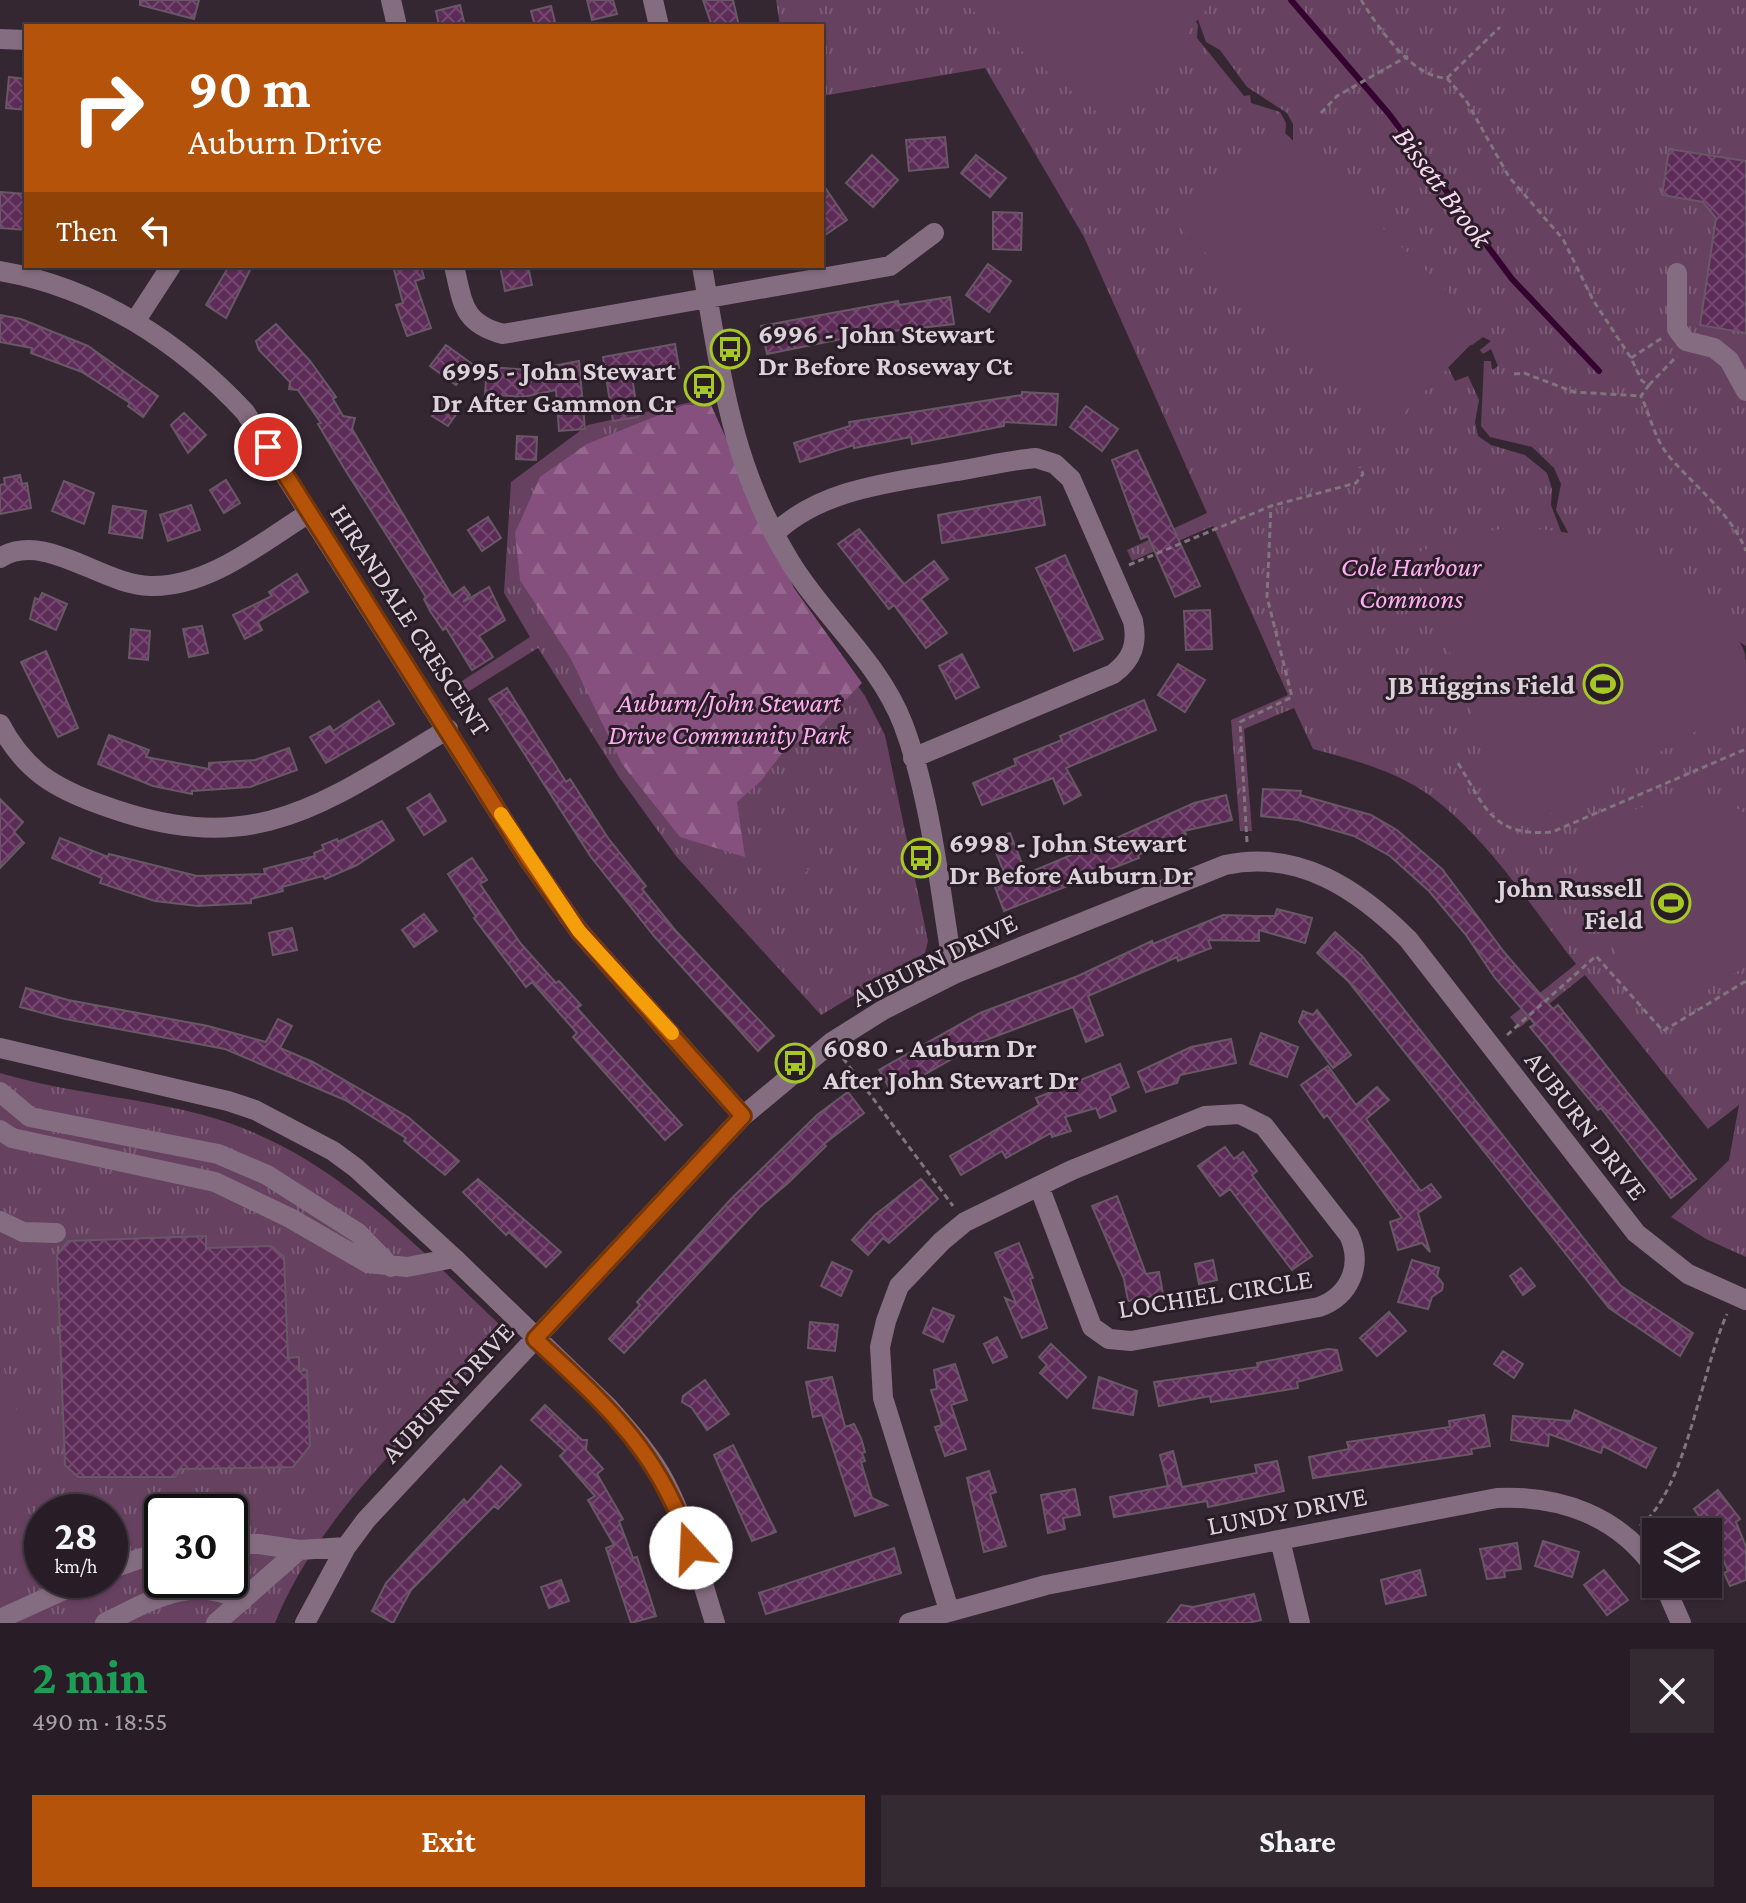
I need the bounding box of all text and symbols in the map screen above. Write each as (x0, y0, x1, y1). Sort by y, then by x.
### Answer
icon: right (56, 56, 160, 160)
text: 90 m (188, 57, 311, 119)
water label: Bissett Brook (1387, 120, 1501, 255)
text: Auburn Drive (188, 122, 382, 162)
icon: left (134, 208, 178, 252)
text: Then (56, 214, 118, 247)
place label: 6996 - John Stewart Dr Before Roseway Ct (758, 318, 1013, 381)
bus stop icon: 6996 - John Stewart Dr Before Roseway Ct (709, 328, 751, 370)
place label: 6995 - John Stewart Dr After Gammon Cr (432, 355, 677, 418)
bus stop icon: 6995 - John Stewart Dr After Gammon Cr (683, 365, 725, 407)
pin (234, 413, 302, 481)
icon: arrive (246, 425, 290, 469)
street label: HIRANDALE CRESCENT (324, 498, 497, 742)
park label: Cole Harbour Commons (1341, 551, 1482, 614)
sports icon: JB Higgins Field (1582, 663, 1624, 705)
place label: JB Higgins Field (1385, 669, 1576, 700)
park label: Auburn/John Stewart Drive Community Park (608, 687, 852, 750)
place label: 6998 - John Stewart Dr Before Auburn Dr (949, 827, 1193, 890)
bus stop icon: 6998 - John Stewart Dr Before Auburn Dr (900, 837, 942, 879)
place label: John Russell Field (1494, 872, 1644, 935)
sports icon: John Russell Field (1650, 882, 1692, 924)
street label: AUBURN DRIVE (846, 906, 1022, 1013)
place label: 6080 - Auburn Dr After John Stewart Dr (822, 1032, 1079, 1095)
bus stop icon: 6080 - Auburn Dr After John Stewart Dr (774, 1042, 816, 1084)
street label: AUBURN DRIVE (1519, 1045, 1654, 1206)
street label: LOCHIEL CIRCLE (1116, 1263, 1314, 1324)
street label: AUBURN DRIVE (375, 1316, 520, 1469)
street label: LUNDY DRIVE (1205, 1480, 1370, 1541)
speed limit sign: 30 (144, 1494, 248, 1598)
position arrow (649, 1506, 733, 1590)
text: 28 (54, 1513, 98, 1558)
map controls (1642, 1518, 1722, 1598)
button: layers (1642, 1518, 1722, 1598)
text: km/h (54, 1555, 98, 1577)
button: close (1630, 1649, 1714, 1733)
text: 2 min (32, 1650, 148, 1703)
text: 490 m · 18:55 (32, 1707, 168, 1736)
button: Exit (32, 1795, 865, 1887)
button: Share (881, 1795, 1714, 1887)

